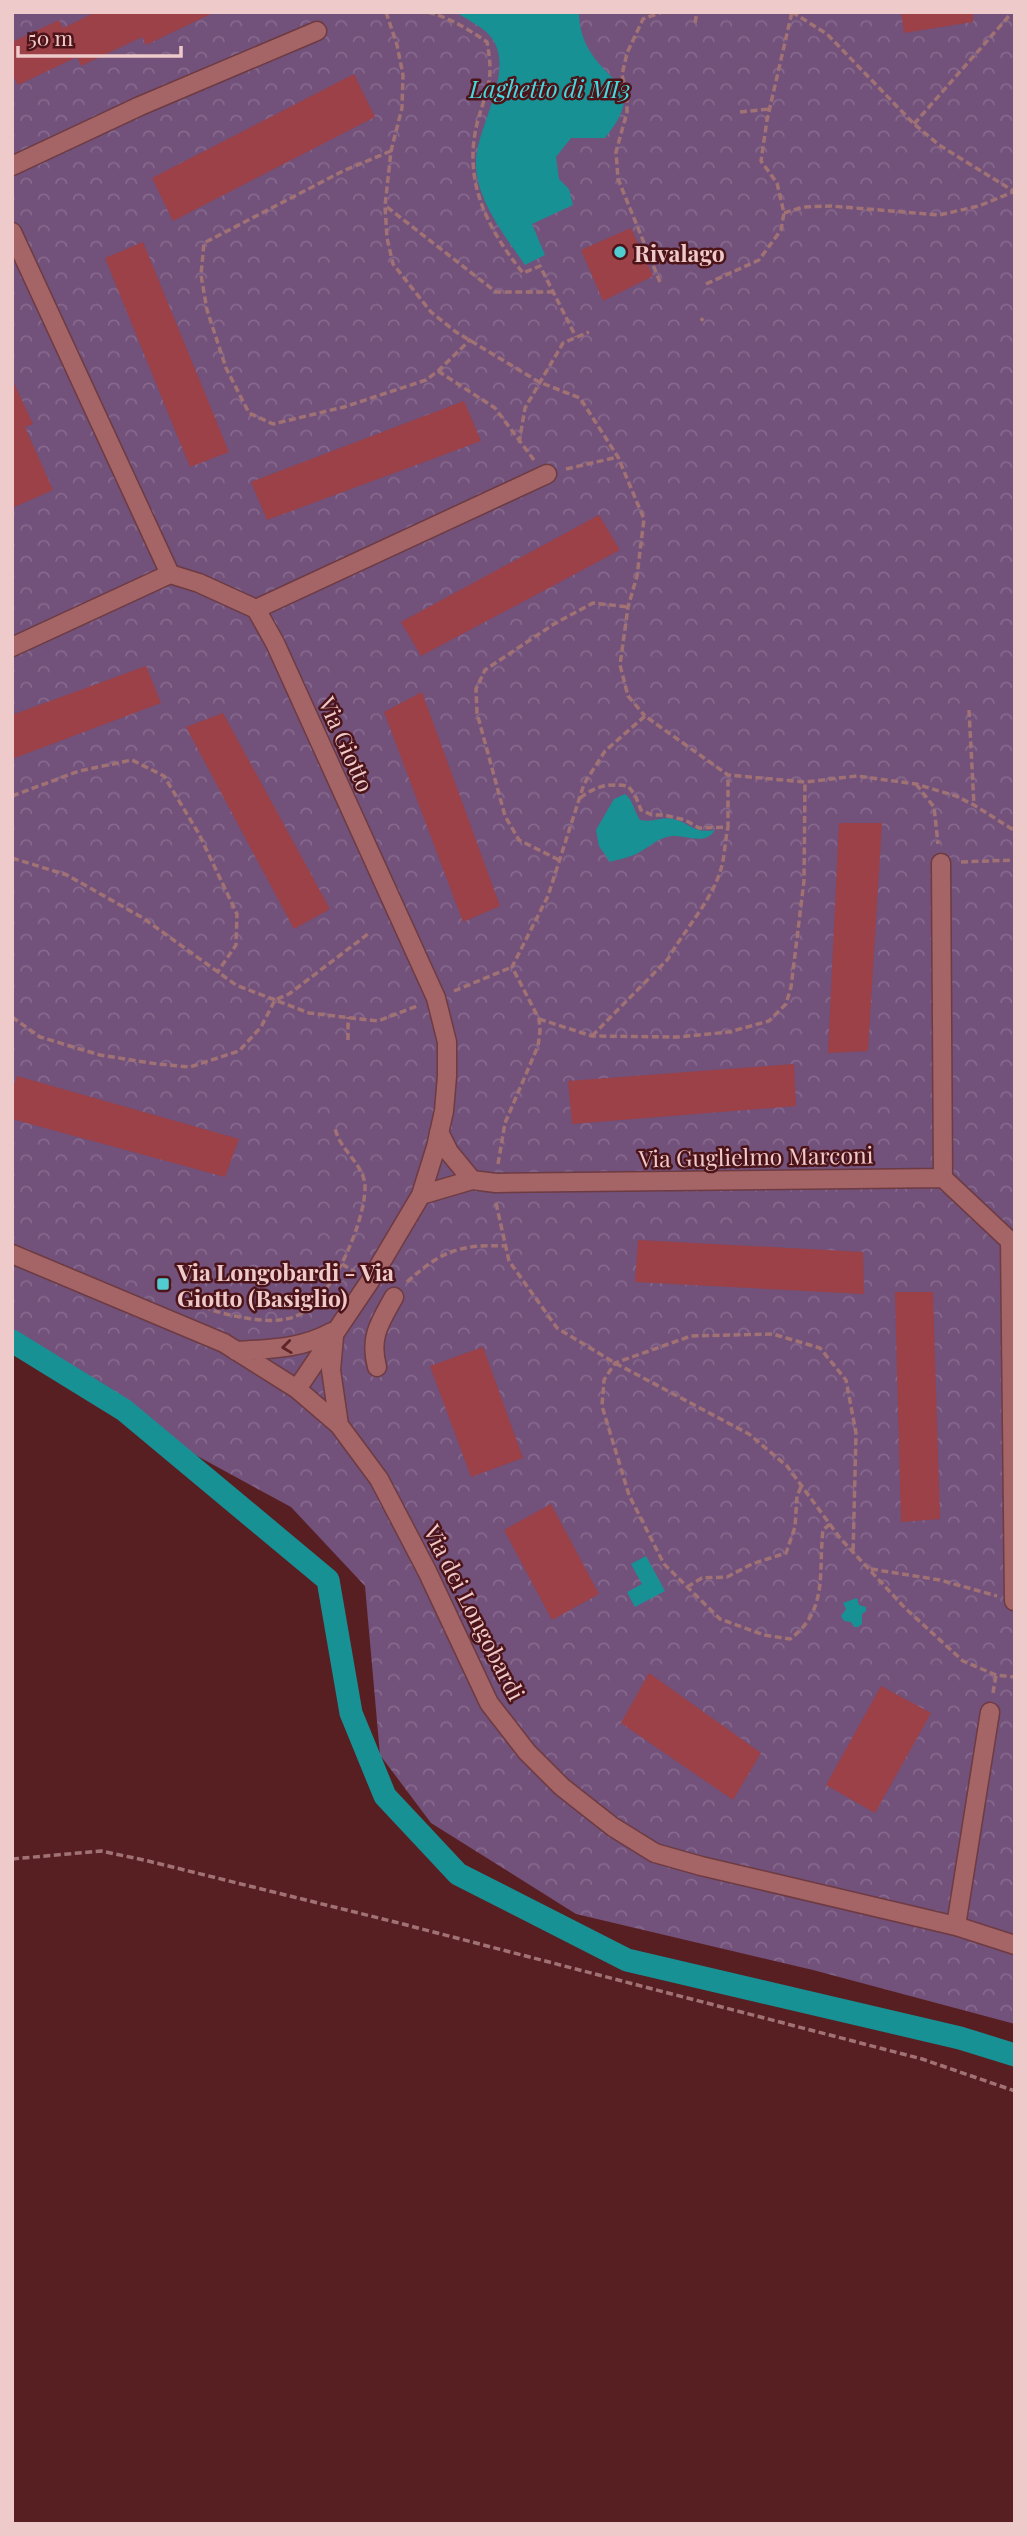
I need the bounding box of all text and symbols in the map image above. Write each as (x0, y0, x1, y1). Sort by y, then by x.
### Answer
scale bar (18, 14, 180, 58)
text: 50 m (28, 23, 74, 51)
water label: Laghetto di MI3 (468, 72, 631, 104)
place label: Rivalago (634, 237, 725, 268)
marker: Rivalago (612, 244, 628, 260)
street label: Via Giotto (312, 691, 382, 796)
street label: Via Guglielmo Marconi (637, 1138, 874, 1174)
place label: Via Longobardi - Via Giotto (Basiglio) (176, 1256, 394, 1313)
marker: Via Longobardi - Via Giotto (Basiglio) (155, 1276, 171, 1292)
one-way arrow (282, 1340, 293, 1355)
street label: Via dei Longobardi (417, 1518, 533, 1705)

